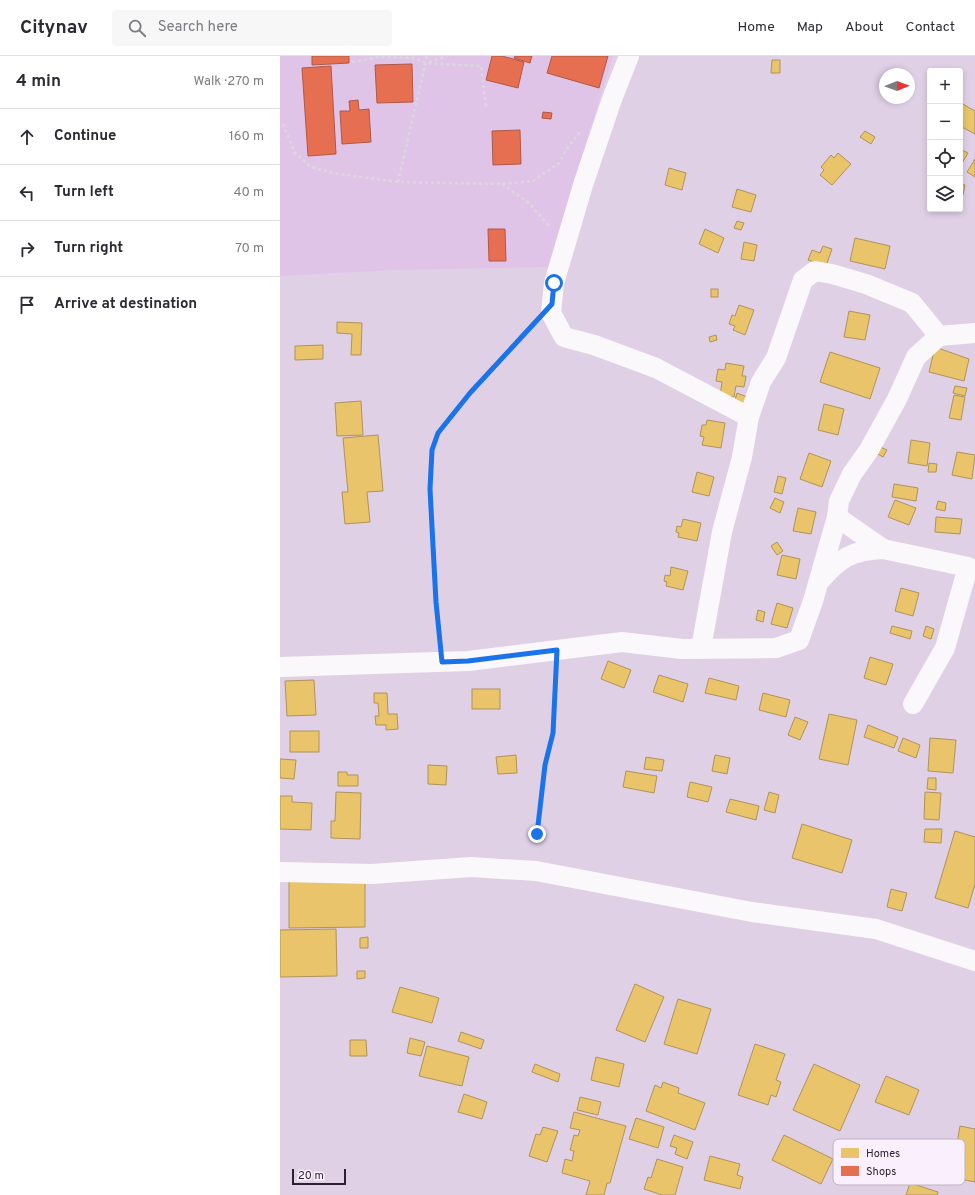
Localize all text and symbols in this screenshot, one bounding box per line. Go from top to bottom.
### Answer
search box [112,10,392,46]
text: Citynav [20,16,88,40]
icon: search [126,17,148,39]
text: Search here [158,18,238,37]
text: Home [738,19,775,36]
text: Map [797,19,823,36]
text: About [845,19,884,36]
text: Contact [906,19,955,36]
north arrow [879,68,915,104]
map controls [927,68,963,212]
button: + [927,68,963,104]
text: 4 min [16,71,61,93]
text: Walk · 270 m [194,74,264,90]
button: − [927,104,963,140]
icon: ahead [16,126,38,148]
text: Continue [54,127,116,146]
text: 160 m [229,129,264,145]
button: locate [927,140,963,176]
button: layers [927,176,963,212]
icon: left [16,182,38,204]
text: Turn left [54,183,114,202]
text: 40 m [234,185,264,201]
icon: right [16,238,38,260]
text: Turn right [54,239,123,258]
text: 70 m [235,241,264,257]
route start [545,274,563,292]
icon: arrive [16,294,38,316]
text: Arrive at destination [54,295,197,314]
route end [528,825,546,843]
legend [833,1139,965,1185]
text: Homes [866,1147,900,1161]
text: Shops [866,1165,896,1179]
scale bar [292,1167,346,1186]
text: 20 m [298,1169,324,1183]

